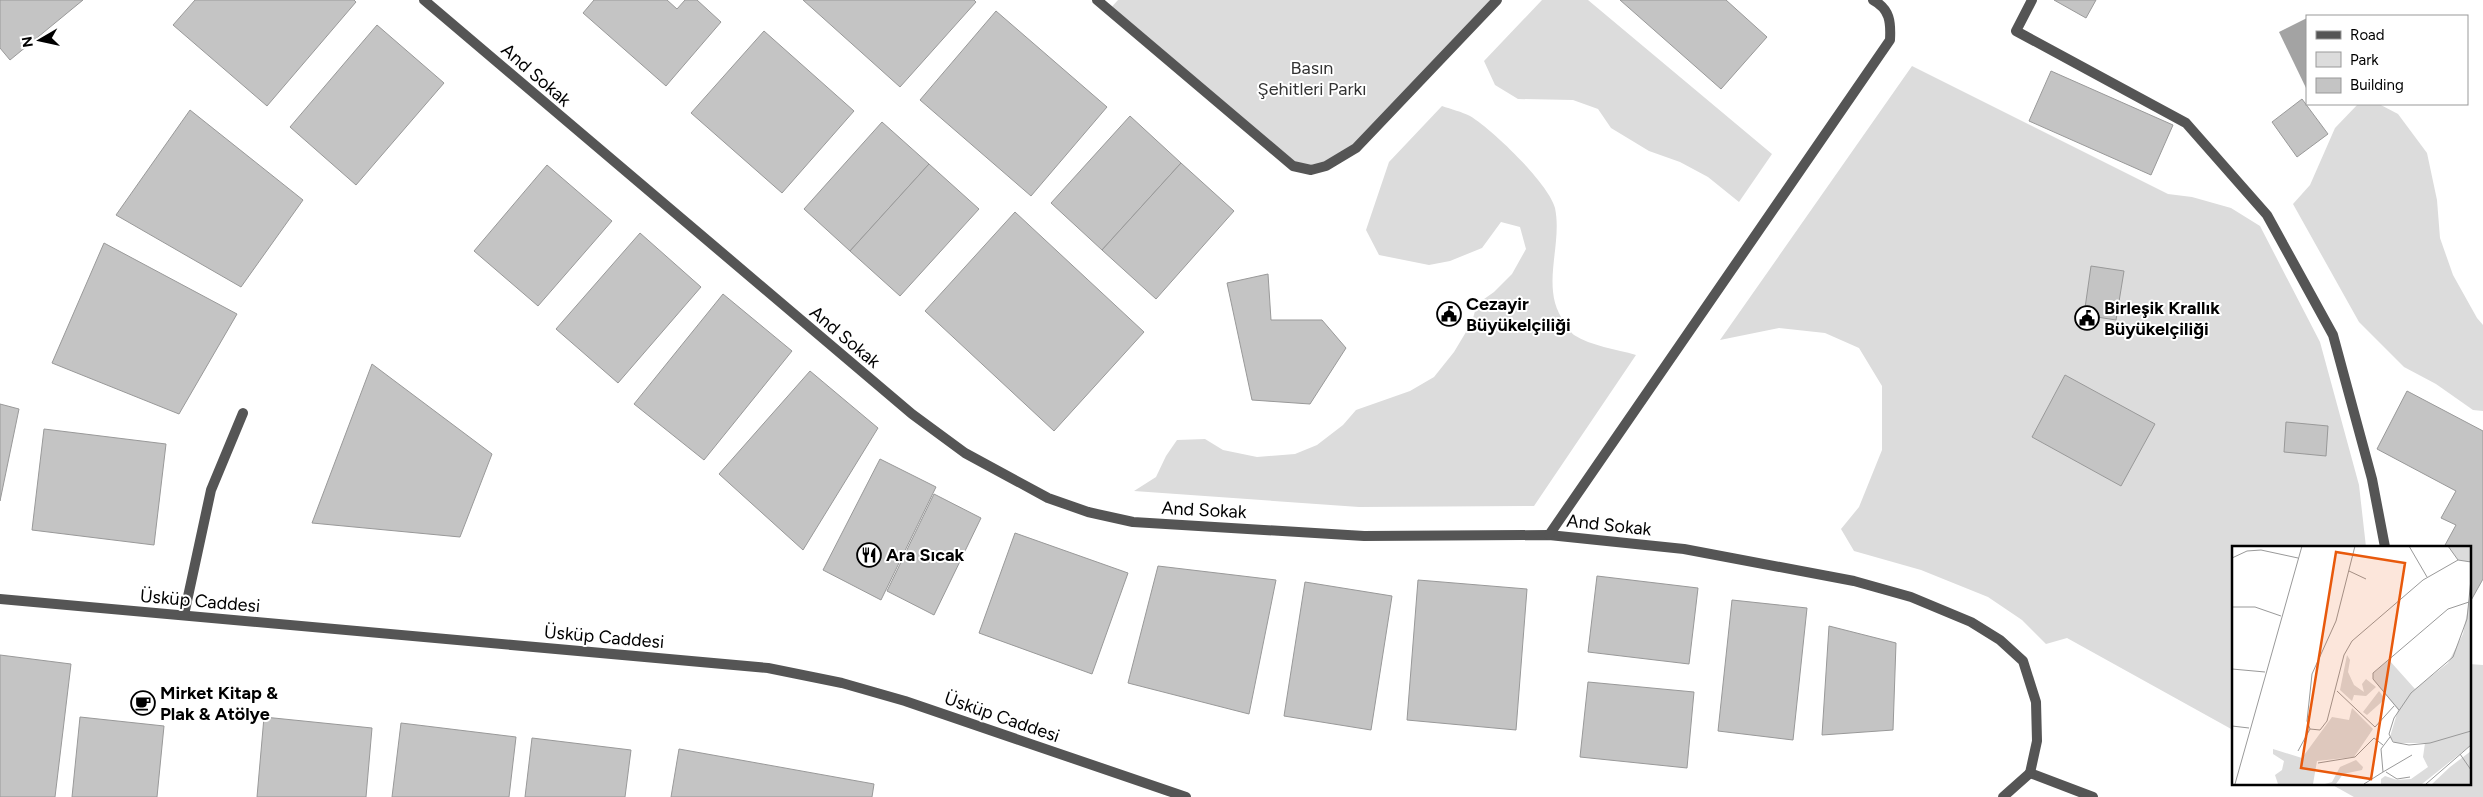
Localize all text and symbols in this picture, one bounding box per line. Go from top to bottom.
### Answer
north arrow [15,15,65,65]
legend [2306,15,2468,105]
text: Road [2350,26,2385,44]
text: N [18,35,37,49]
street label: And Sokak [497,39,576,111]
text: Park [2350,51,2379,69]
park label: Basın Şehitleri Parkı [1258,57,1366,100]
text: Building [2350,76,2404,94]
place label: Cezayir Büyükelçiliği [1466,293,1571,336]
place label: Birleşik Krallık Büyükelçiliği [2104,297,2220,340]
street label: And Sokak [805,301,885,373]
public building icon: Cezayir Büyükelçiliği [1436,301,1462,327]
public building icon: Birleşik Krallık Büyükelçiliği [2074,305,2100,331]
street label: And Sokak [1161,497,1247,523]
street label: And Sokak [1565,510,1653,540]
restaurant icon: Ara Sıcak [856,542,882,568]
place label: Ara Sıcak [886,544,965,566]
inset map [2232,546,2470,784]
street label: Üsküp Caddesi [139,585,261,617]
street label: Üsküp Caddesi [543,621,665,653]
place label: Mirket Kitap & Plak & Atölye [160,682,278,725]
street label: Üsküp Caddesi [941,687,1063,747]
cafe icon: Mirket Kitap & Plak & Atölye [130,690,156,716]

